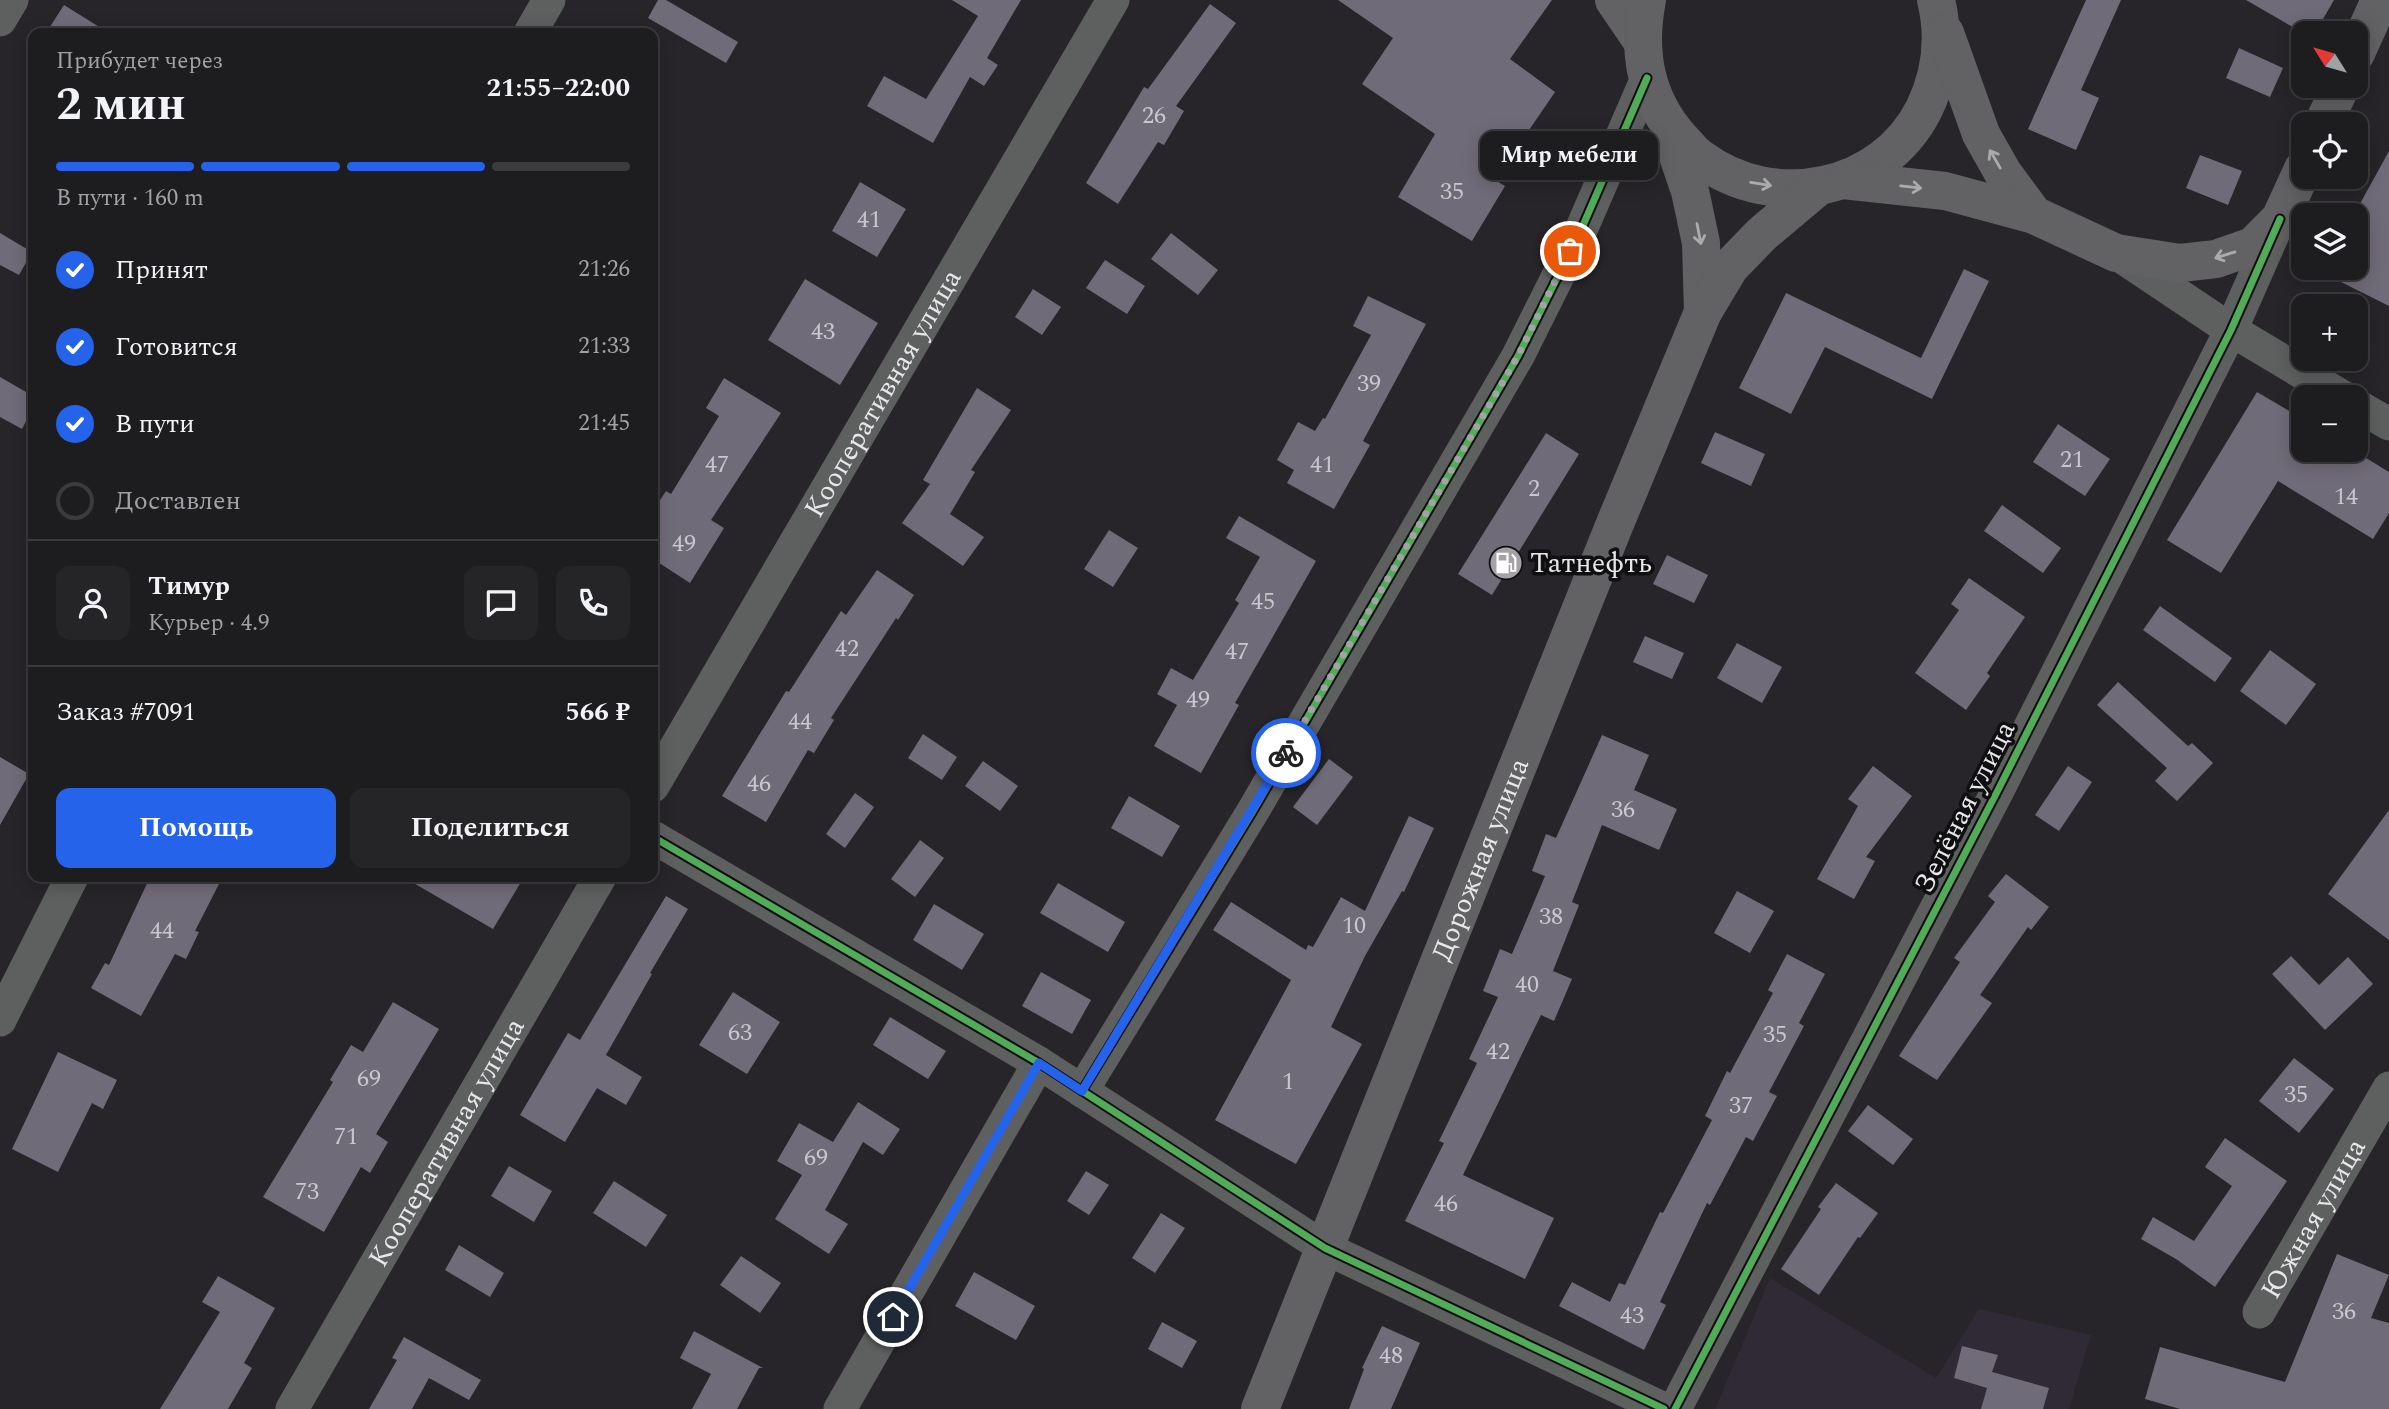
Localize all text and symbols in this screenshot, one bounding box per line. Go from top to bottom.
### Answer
north arrow [2291,21,2368,98]
map controls [2291,21,2368,462]
text: Прибудет через [56,44,223,79]
text: 21:55–22:00 [486,68,630,108]
text: 2 мин [56,70,186,140]
house number: 26 [1142,98,1166,134]
button: locate [2291,112,2368,189]
callout: Мир мебели [1481,132,1659,181]
text: Мир мебели [1500,138,1638,173]
one-way arrow [1988,149,2001,170]
house number: 35 [1440,174,1464,210]
one-way arrow [1749,178,1772,191]
text: В пути · 160 m [56,181,204,216]
one-way arrow [1899,181,1922,194]
house number: 41 [857,202,881,238]
button: layers [2291,203,2368,280]
pin [1540,221,1600,281]
one-way arrow [1692,222,1706,245]
icon: bag [1551,232,1589,270]
text: Принят [115,250,208,290]
one-way arrow [2214,250,2236,263]
icon: check [56,251,94,289]
text: 21:26 [578,252,630,287]
street label: Кооперативная улица [793,260,973,526]
button: + [2291,294,2368,371]
house number: 43 [811,314,835,350]
text: Готовится [115,327,238,367]
icon: check [56,328,94,366]
text: 21:33 [578,329,630,364]
house number: 39 [1357,366,1381,402]
button: − [2291,385,2368,462]
text: В пути [115,404,195,444]
icon: check [56,405,94,443]
text: 21:45 [578,406,630,441]
house number: 21 [2060,442,2084,478]
house number: 47 [705,447,729,483]
house number: 41 [1310,447,1334,483]
house number: 2 [1528,471,1540,507]
house number: 14 [2334,479,2358,515]
text: Доставлен [115,481,241,521]
house number: 49 [672,526,696,562]
place label: Татнефть [1530,542,1652,585]
fuel station icon: Татнефть [1487,544,1525,582]
button: person [56,566,130,640]
text: Тимур [148,566,230,606]
button: chat [464,566,538,640]
button: phone [556,566,630,640]
house number: 45 [1251,584,1275,620]
text: Курьер · 4.9 [148,606,270,641]
house number: 42 [835,631,859,667]
house number: 47 [1225,634,1249,670]
house number: 49 [1186,682,1210,718]
text: Заказ #7091 [56,692,195,732]
text: 566 ₽ [565,692,630,732]
house number: 44 [788,704,812,740]
street label: Зелёная улица [1903,713,2027,901]
courier [1251,718,1321,788]
icon: bike [1267,734,1305,772]
street label: Дорожная улица [1420,751,1541,968]
house number: 46 [747,766,771,802]
button: Помощь [56,788,336,868]
button: Поделиться [350,788,630,868]
house number: 36 [1611,792,1635,828]
house number: 38 [1539,899,1563,935]
house number: 10 [1342,908,1366,944]
house number: 44 [150,913,174,949]
house number: 40 [1515,967,1539,1003]
street label: Кооперативная улица [357,1009,536,1275]
house number: 63 [728,1015,752,1051]
house number: 35 [1763,1017,1787,1053]
house number: 42 [1486,1034,1510,1070]
house number: 69 [357,1061,381,1097]
house number: 1 [1282,1064,1294,1100]
house number: 35 [2284,1077,2308,1113]
house number: 37 [1729,1088,1753,1124]
house number: 71 [334,1119,358,1155]
street label: Южная улица [2250,1130,2377,1307]
house number: 69 [804,1140,828,1176]
house number: 73 [295,1174,319,1210]
house number: 46 [1434,1186,1458,1222]
pin [863,1287,923,1347]
house number: 36 [2332,1294,2356,1330]
icon: home [874,1298,912,1336]
house number: 43 [1620,1298,1644,1334]
house number: 48 [1379,1338,1403,1374]

